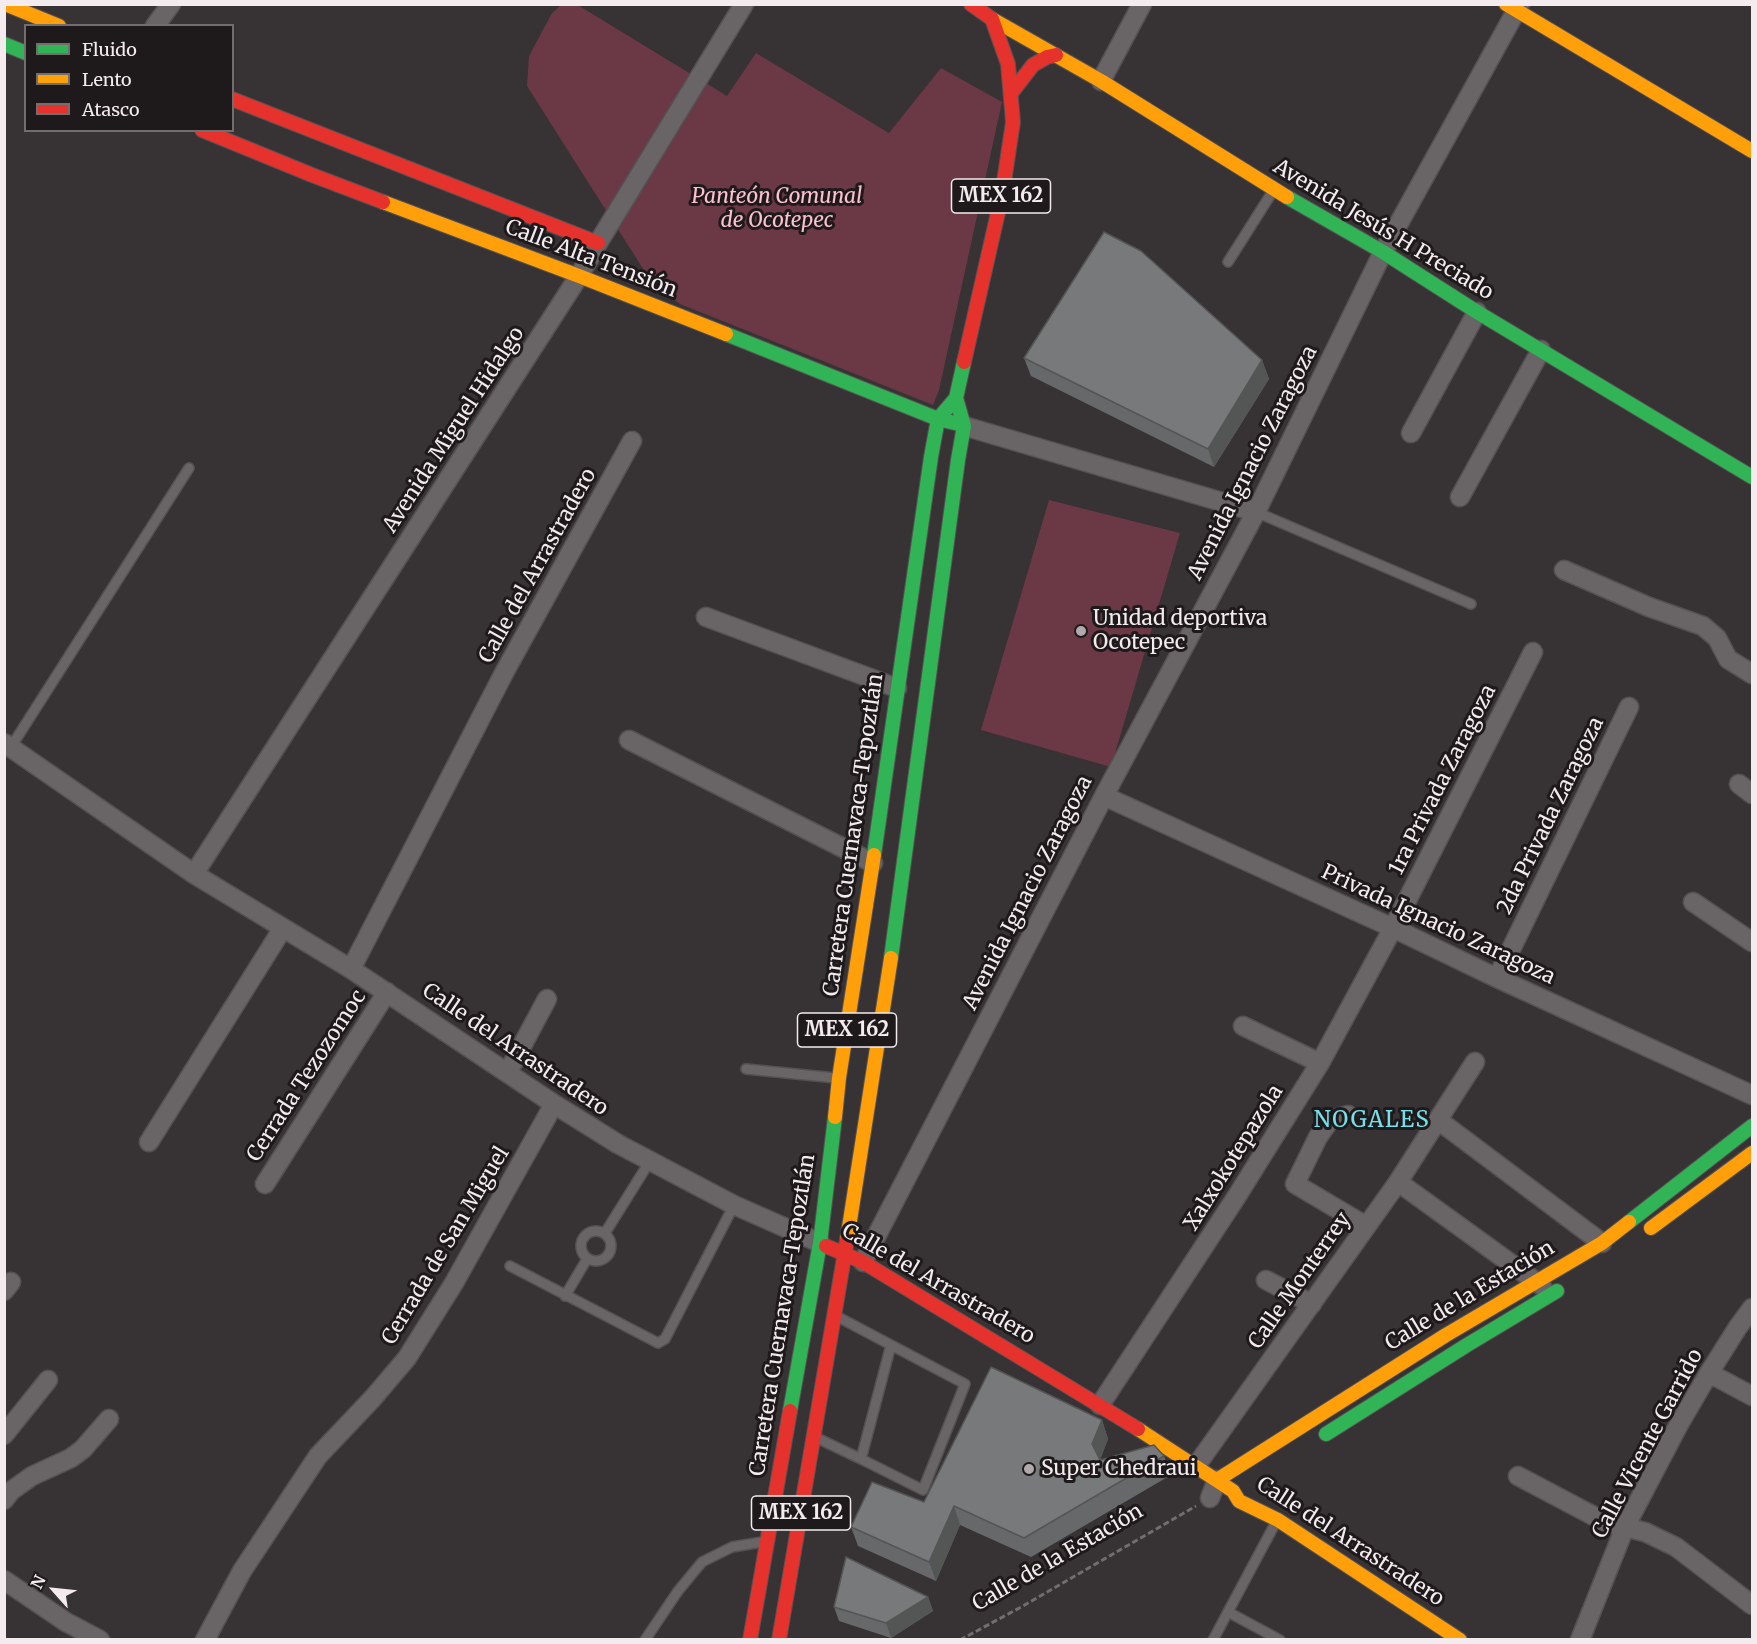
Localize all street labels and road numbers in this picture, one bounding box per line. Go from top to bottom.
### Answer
street label: Avenida Jesús H Preciado [1268,154,1498,306]
road number: MEX 162 [952,179,1050,213]
street label: Calle Alta Tensión [502,215,680,303]
street label: Avenida Miguel Hidalgo [378,322,530,538]
street label: Avenida Ignacio Zaragoza [1183,342,1323,584]
street label: Calle del Arrastradero [474,464,602,668]
street label: Carretera Cuernavaca-Tepoztlán [819,672,889,998]
street label: 1ra Privada Zaragoza [1384,681,1502,879]
street label: 2da Privada Zaragoza [1492,713,1610,919]
street label: Avenida Ignacio Zaragoza [958,772,1098,1014]
street label: Privada Ignacio Zaragoza [1317,860,1559,990]
street label: Calle del Arrastradero [417,978,613,1122]
street label: Cerrada Tezozomoc [242,985,372,1167]
road number: MEX 162 [798,1013,896,1047]
street label: Xalxokotepazola [1179,1081,1289,1235]
street label: Cerrada de San Miguel [377,1143,515,1349]
street label: Carretera Cuernavaca-Tepoztlán [745,1152,821,1478]
street label: Calle Monterrey [1243,1208,1357,1354]
street label: Calle del Arrastradero [837,1218,1039,1350]
street label: Calle de la Estación [1381,1236,1559,1356]
street label: Calle Vicente Garrido [1587,1345,1709,1543]
street label: Calle del Arrastradero [1252,1472,1448,1612]
road number: MEX 162 [752,1496,850,1530]
street label: Calle de la Estación [968,1499,1148,1617]

